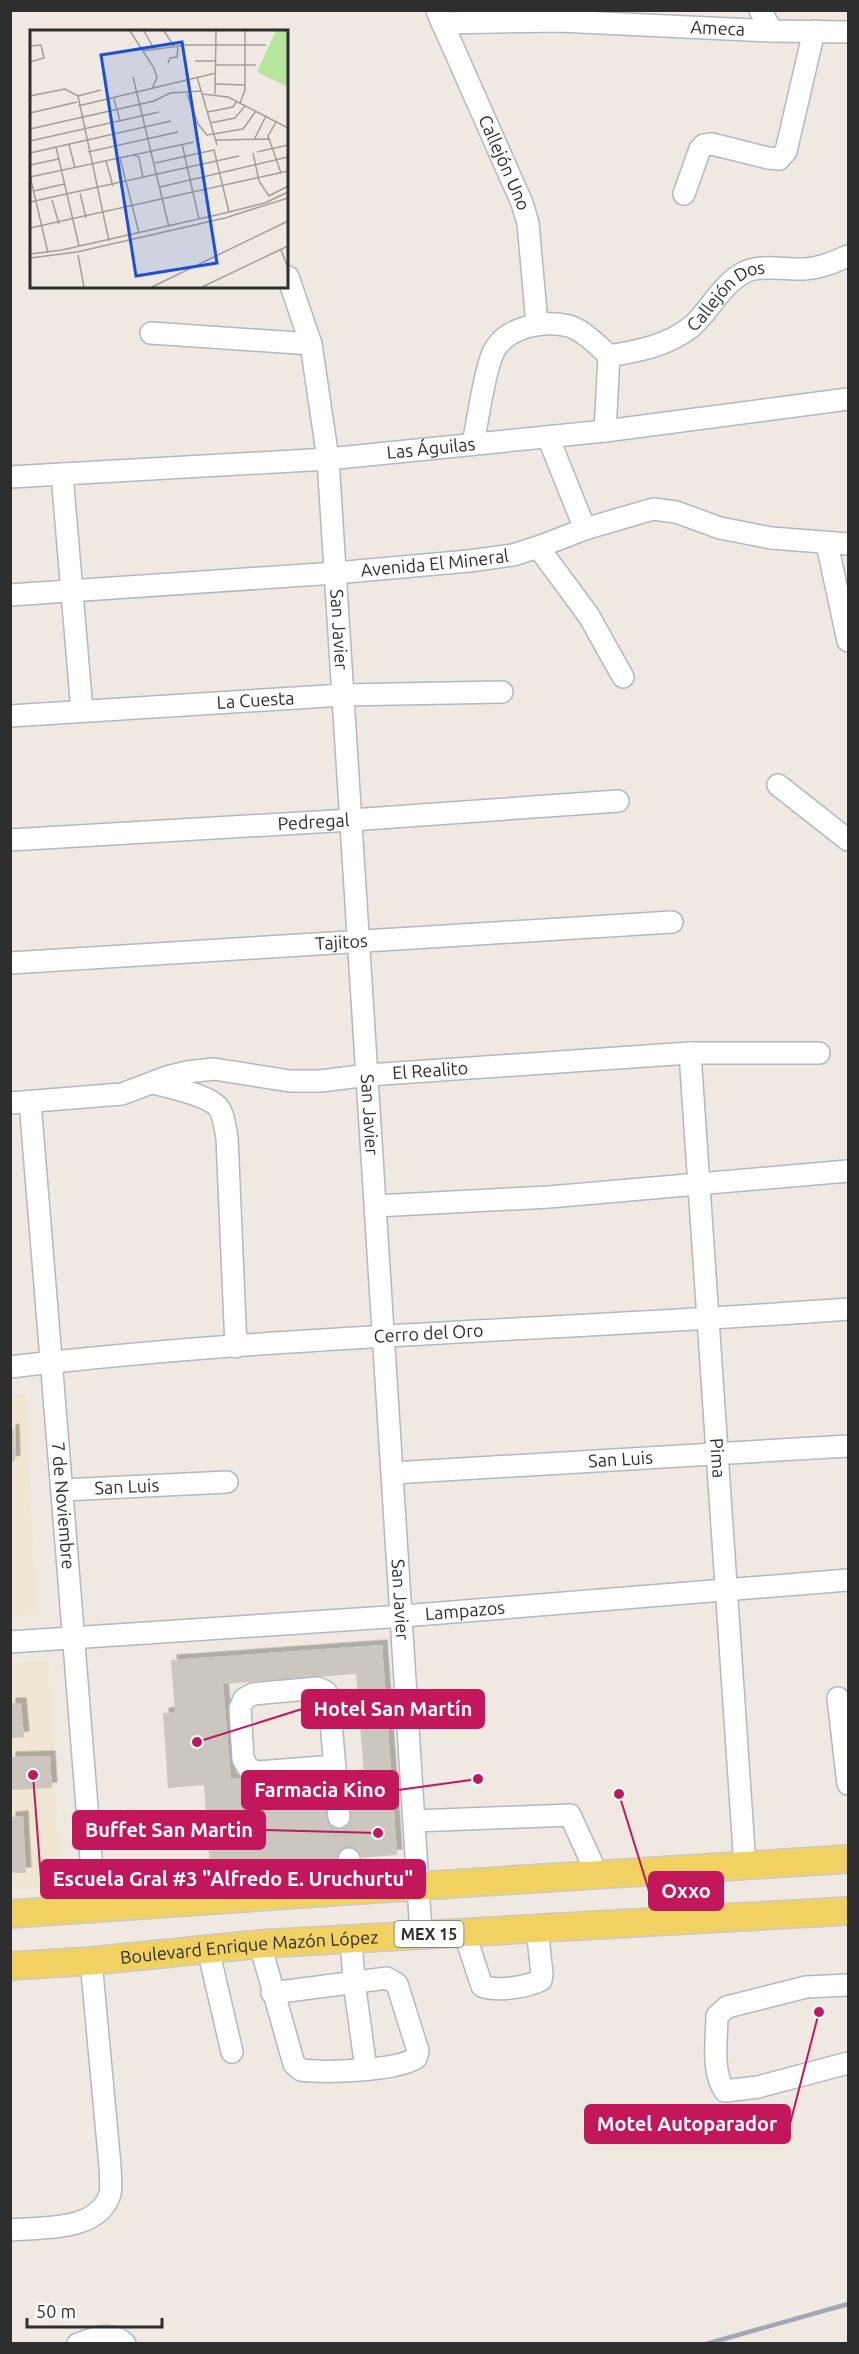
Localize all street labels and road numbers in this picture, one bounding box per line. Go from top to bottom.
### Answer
street label: Ameca [690,16,746,39]
street label: Callejón Uno [475,112,535,212]
street label: Callejón Dos [682,257,766,335]
street label: Las Águilas [386,433,476,462]
street label: Avenida El Mineral [360,545,510,580]
street label: San Javier [327,588,352,671]
street label: La Cuesta [216,687,295,712]
street label: Pedregal [277,809,350,833]
street label: Tajitos [314,930,368,953]
street label: El Realito [392,1057,469,1082]
street label: San Javier [358,1073,383,1156]
street label: Cerro del Oro [373,1320,484,1346]
street label: Pima [707,1437,730,1479]
street label: 7 de Noviembre [49,1441,79,1570]
street label: San Luis [588,1447,654,1470]
street label: San Luis [94,1474,160,1497]
street label: San Javier [388,1558,413,1641]
street label: Lampazos [424,1597,506,1623]
road number: MEX 15 [394,1921,464,1947]
street label: Boulevard Enrique Mazón López [119,1926,379,1967]

